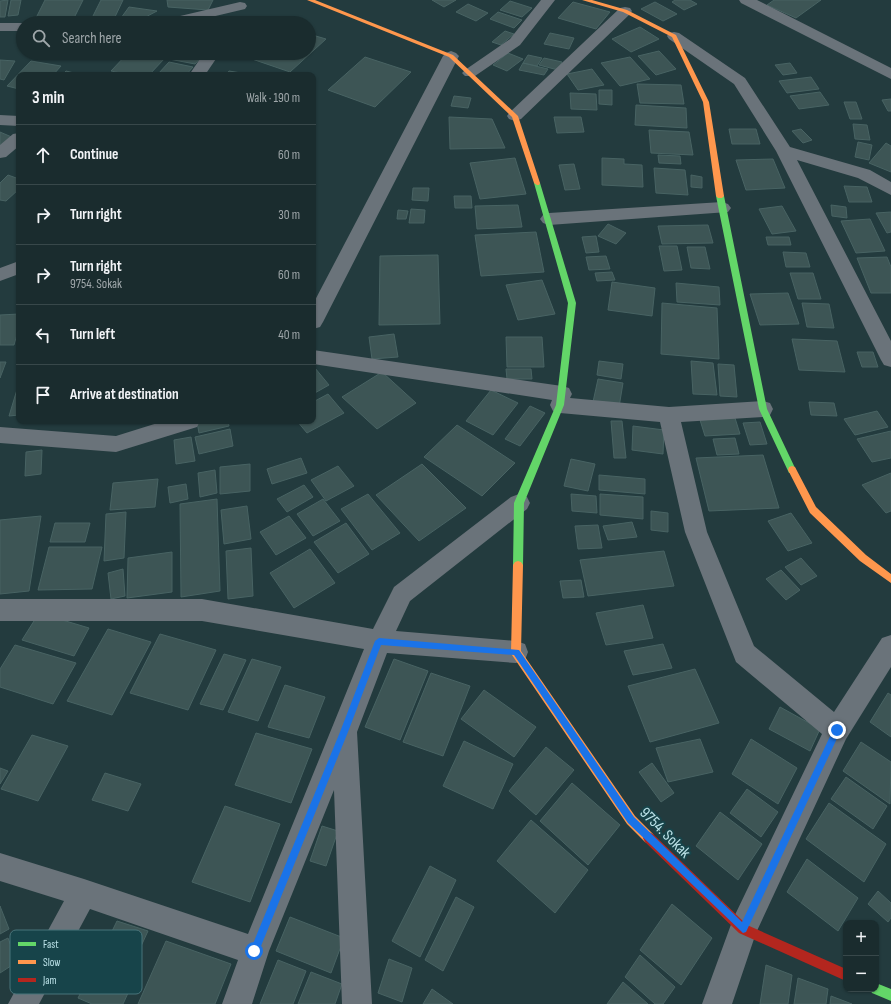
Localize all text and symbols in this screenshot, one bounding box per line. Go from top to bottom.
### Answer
search box [16,16,316,60]
icon: search [30,27,52,49]
text: Search here [62,29,122,48]
text: 3 min [32,88,65,108]
text: Walk · 190 m [246,90,300,106]
icon: ahead [32,144,54,166]
text: Continue [70,145,119,164]
text: 60 m [278,147,300,163]
icon: right [32,204,54,226]
text: Turn right [70,205,122,224]
text: 30 m [278,207,300,223]
text: Turn right [70,257,122,276]
icon: right [32,264,54,286]
text: 60 m [278,267,300,283]
text: 9754. Sokak [70,276,122,292]
icon: left [32,324,54,346]
text: Turn left [70,325,115,344]
text: 40 m [278,327,300,343]
icon: arrive [32,384,54,406]
text: Arrive at destination [70,385,179,404]
route end [828,721,846,739]
street label: 9754. Sokak [636,804,694,862]
map controls [843,920,879,992]
button: + [843,920,879,956]
legend [10,930,142,994]
text: Fast [43,938,59,951]
route start [245,942,263,960]
text: Slow [43,956,60,969]
button: − [843,956,879,992]
text: Jam [42,974,57,987]

